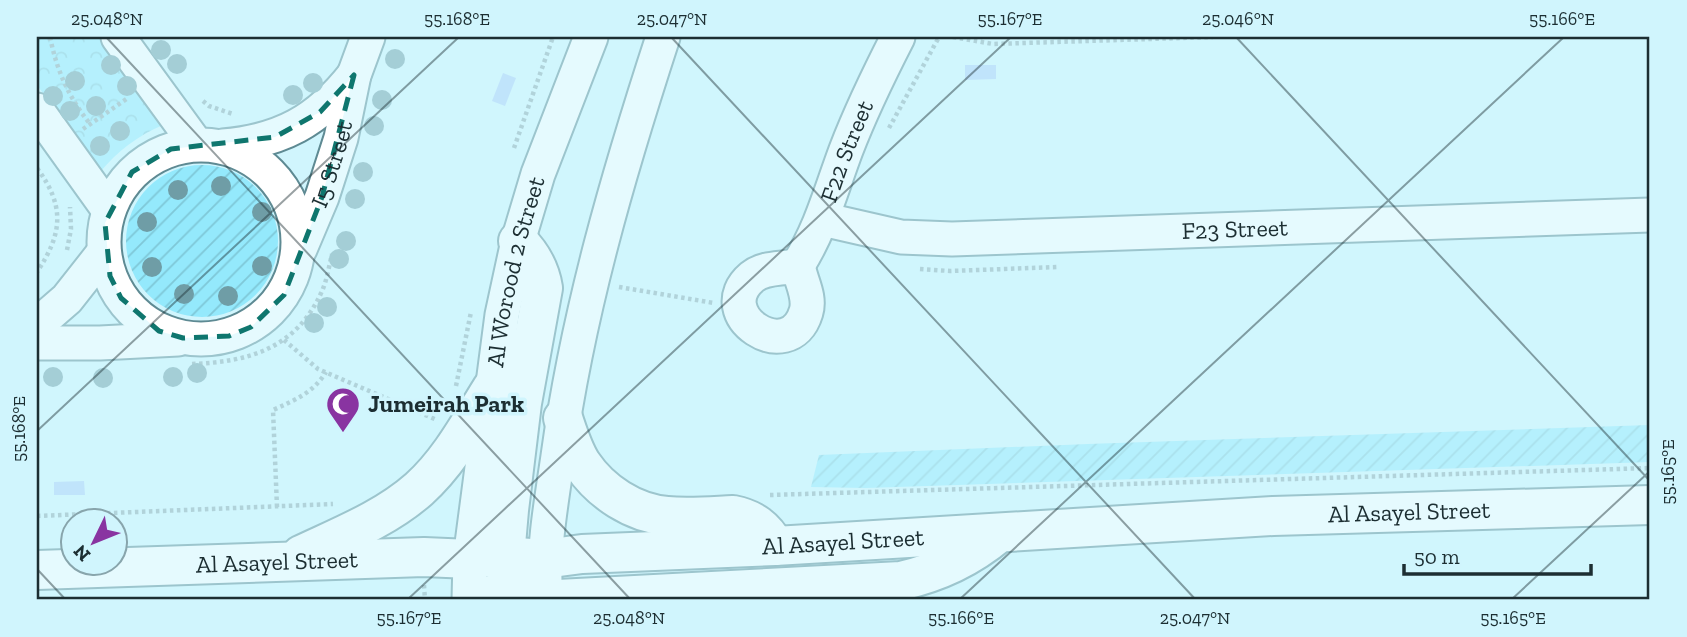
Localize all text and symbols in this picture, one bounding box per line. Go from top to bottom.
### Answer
text: 25.048°N [71,8,143,30]
text: 55.168°E [424,8,490,30]
text: 25.047°N [637,8,707,30]
text: 55.167°E [978,8,1042,30]
text: 25.046°N [1202,8,1274,30]
text: 55.166°E [1529,8,1595,30]
street label: F22 Street [814,95,879,206]
street label: I5 Street [304,118,358,212]
street label: Al Worood 2 Street [480,173,550,369]
street label: F23 Street [1181,212,1288,245]
mosque icon: Jumeirah Park [324,385,362,434]
place label: Jumeirah Park [368,389,524,418]
text: 55.168°E [8,396,30,462]
text: 55.165°E [1657,439,1679,505]
street label: Al Asayel Street [1328,495,1491,528]
north arrow [60,508,130,578]
street label: Al Asayel Street [761,522,925,561]
scale bar [1404,532,1591,576]
text: N [69,540,95,566]
street label: Al Asayel Street [195,544,358,579]
text: 50 m [1414,544,1460,569]
text: 55.167°E [377,607,441,629]
text: 25.048°N [593,607,665,629]
text: 55.166°E [928,607,994,629]
text: 25.047°N [1160,607,1230,629]
text: 55.165°E [1480,607,1546,629]

